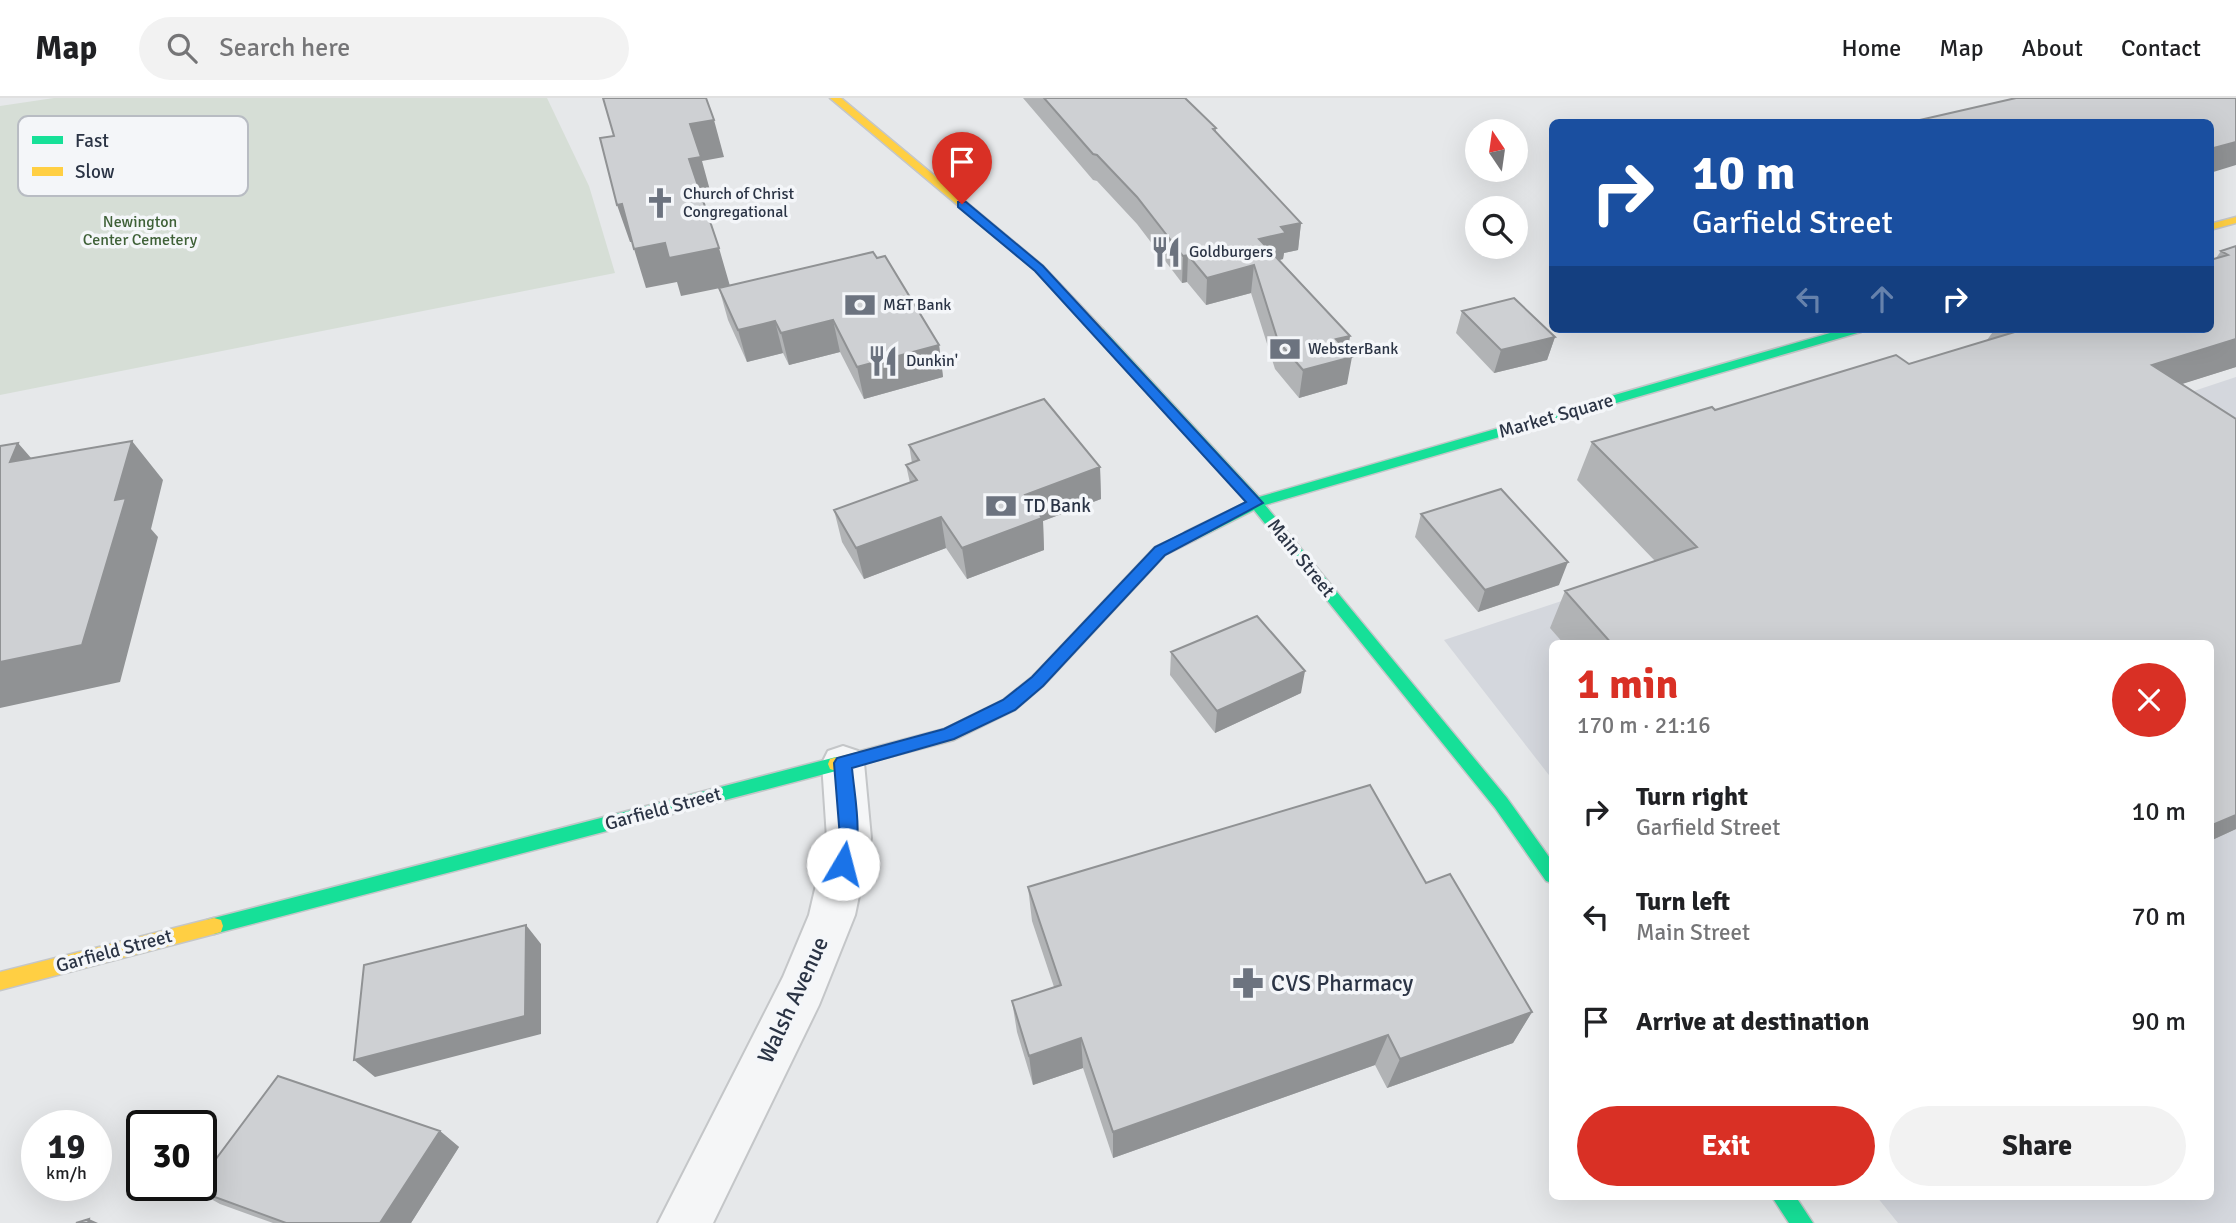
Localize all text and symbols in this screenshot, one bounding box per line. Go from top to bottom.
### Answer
search box [139,17,629,80]
text: Map [35,28,97,69]
icon: search [163,29,201,67]
text: Search here [219,32,350,64]
text: Home [1841,33,1901,63]
text: Map [1939,33,1984,63]
text: About [2022,33,2083,63]
text: Contact [2121,33,2201,63]
legend [18,116,248,196]
north arrow [1465,119,1528,182]
map controls [1465,119,1528,259]
text: Fast [75,129,109,153]
pin [932,132,992,204]
icon: arrive [943,143,981,181]
text: 10 m [1692,143,1795,203]
icon: right [1577,147,1668,238]
text: Slow [75,160,115,184]
place label: Church of Christ Congregational [683,184,794,222]
church icon: Church of Christ Congregational [643,186,677,220]
button: search [1465,196,1528,259]
text: Garfield Street [1692,203,1893,242]
park label: Newington Center Cemetery [83,212,198,250]
restaurant icon: Goldburgers [1149,235,1183,269]
place label: Goldburgers [1189,242,1273,262]
icon: left [1790,280,1828,318]
icon: ahead [1863,280,1901,318]
icon: right [1936,280,1974,318]
bank icon: M&T Bank [843,288,877,322]
place label: M&T Bank [883,295,951,315]
bank icon: WebsterBank [1268,332,1302,366]
place label: WebsterBank [1308,339,1398,359]
restaurant icon: Dunkin' [866,344,900,378]
place label: Dunkin' [906,351,958,371]
street label: Market Square [1496,388,1616,444]
bank icon: TD Bank [984,489,1018,523]
place label: TD Bank [1024,494,1091,518]
street label: Main Street [1262,514,1340,602]
text: 1 min [1577,659,1678,710]
button: close [2112,663,2186,737]
text: 170 m · 21:16 [1577,711,1711,740]
text: Turn right [1636,781,1748,813]
street label: Garfield Street [602,782,724,836]
icon: right [1577,793,1615,831]
text: 10 m [2131,796,2186,828]
text: Garfield Street [1636,813,1780,842]
position arrow [806,827,880,901]
text: Turn left [1636,886,1730,918]
icon: left [1577,898,1615,936]
text: 70 m [2131,901,2186,933]
text: Main Street [1636,918,1750,947]
street label: Garfield Street [53,924,175,978]
street label: Walsh Avenue [751,932,835,1068]
pharmacy icon: CVS Pharmacy [1231,966,1265,1000]
place label: CVS Pharmacy [1271,969,1414,998]
icon: arrive [1577,1003,1615,1041]
text: Arrive at destination [1636,1006,1869,1038]
text: 90 m [2131,1006,2186,1038]
button: Exit [1577,1106,1875,1186]
button: Share [1889,1106,2186,1186]
speed limit sign: 30 [126,1110,217,1201]
text: 19 [48,1125,85,1168]
text: km/h [46,1162,87,1184]

